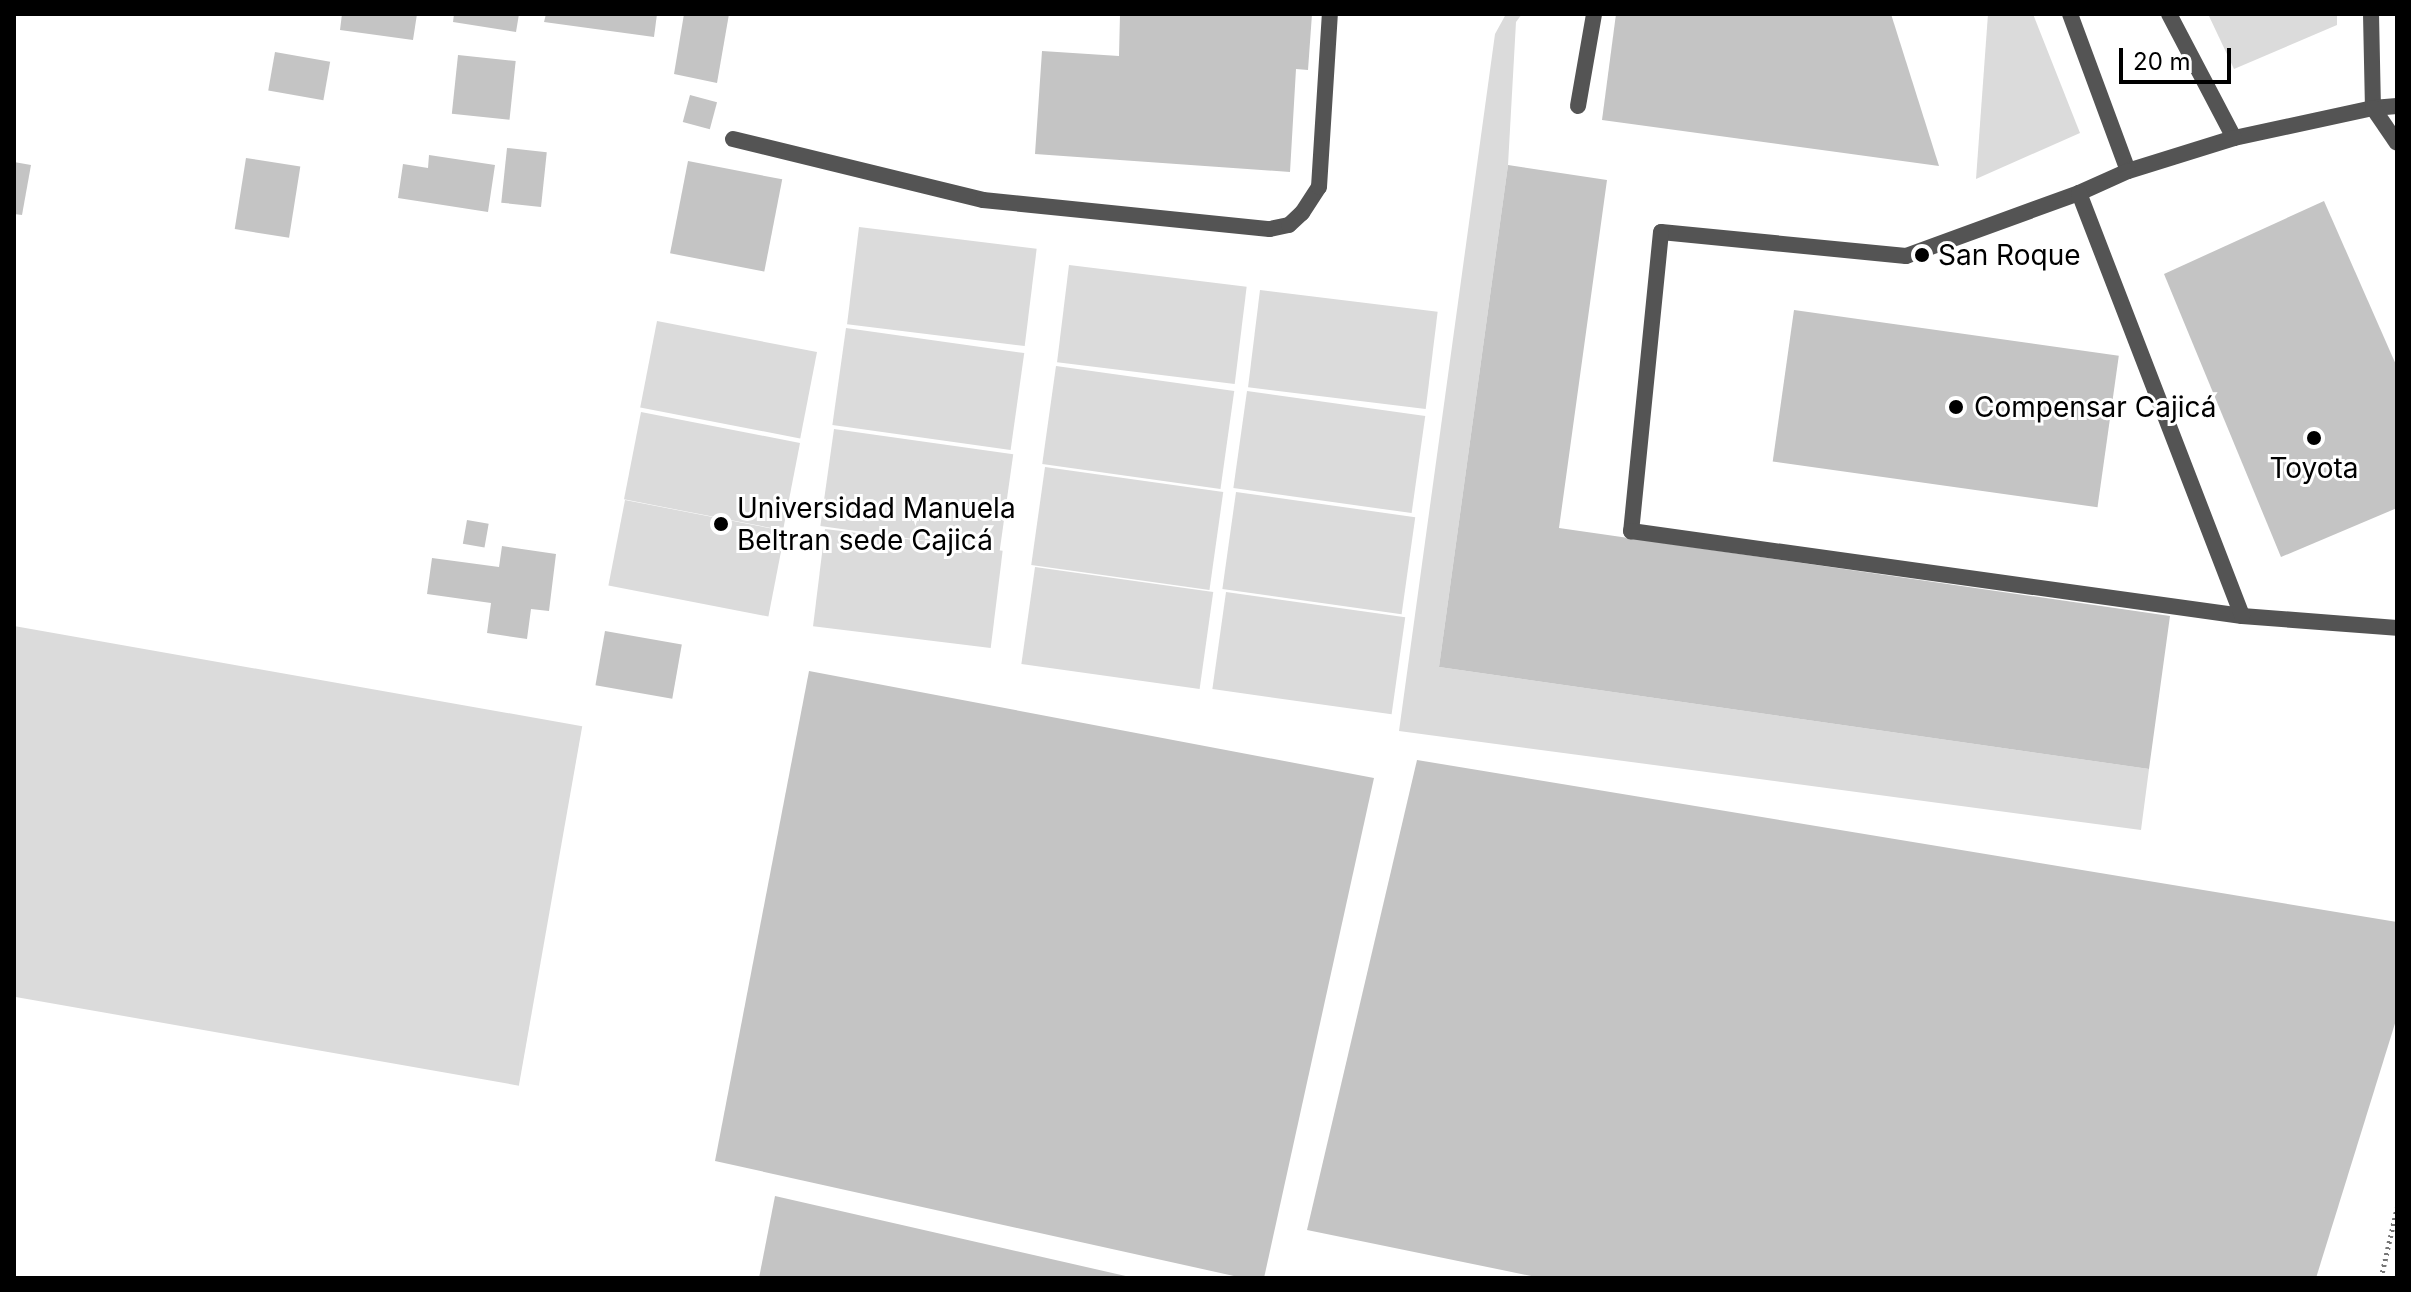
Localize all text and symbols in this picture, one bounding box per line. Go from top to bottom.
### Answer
scale bar [2123,32,2235,82]
text: 20 m [2133,47,2191,76]
place label: San Roque [1938,238,2081,272]
marker: San Roque [1913,246,1931,264]
place label: Compensar Cajicá [1974,390,2216,424]
marker: Compensar Cajicá [1945,396,1967,418]
marker: Toyota [2305,429,2323,447]
place label: Toyota [2269,451,2359,485]
place label: Universidad Manuela Beltran sede Cajicá [737,491,1016,557]
marker: Universidad Manuela Beltran sede Cajicá [712,515,730,533]

